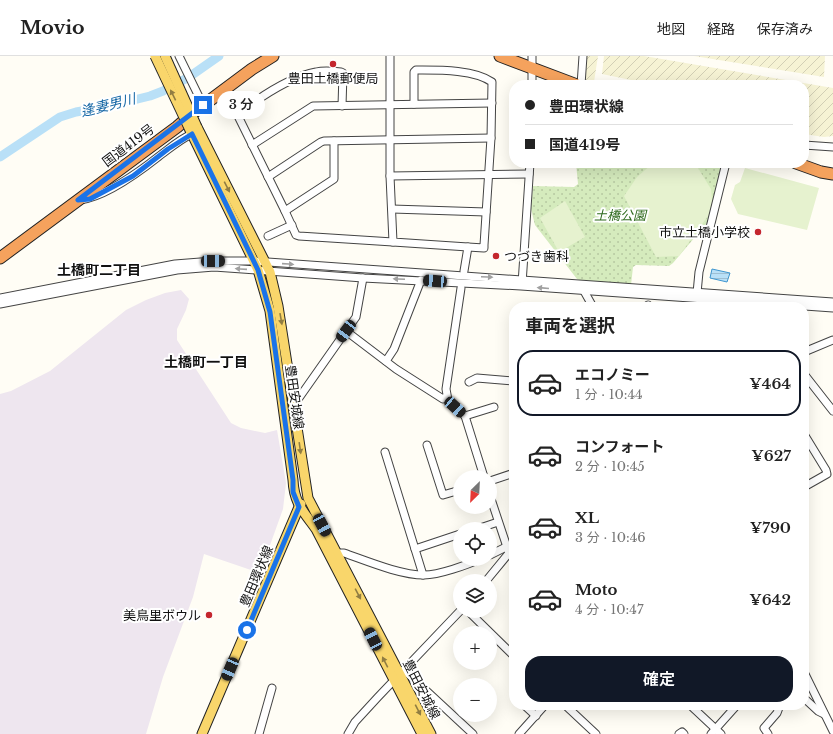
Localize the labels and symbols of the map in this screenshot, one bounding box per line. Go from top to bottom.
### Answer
marker: 豊田土橋郵便局 [328,59,338,69]
place label: 豊田土橋郵便局 [287,70,379,87]
water label: 逢妻男川 [79,89,139,121]
one-way arrow [170,90,176,101]
callout: 3 分 [217,91,265,119]
route end [194,96,212,114]
street label: 国道419号 [99,120,158,170]
one-way arrow [223,181,230,193]
park label: 土橋公園 [594,207,648,224]
place label: 市立土橋小学校 [659,224,750,241]
marker: 市立土橋小学校 [753,227,763,237]
place label: つづき歯科 [504,248,569,265]
marker: つづき歯科 [491,251,501,261]
car [201,255,225,267]
district label: 土橋町二丁目 [57,261,141,279]
one-way arrow [282,261,294,268]
one-way arrow [235,266,247,273]
car [423,274,447,288]
one-way arrow [481,274,493,281]
one-way arrow [392,276,405,282]
one-way arrow [537,284,549,291]
one-way arrow [278,313,284,326]
car [334,318,358,344]
district label: 土橋町一丁目 [164,353,248,371]
street label: 豊田安城線 [282,364,307,430]
car [442,395,468,419]
one-way arrow [297,442,303,454]
north arrow [453,470,497,514]
car [311,512,333,538]
street label: 豊田環状線 [236,543,277,609]
one-way arrow [355,588,361,600]
place label: 美鳥里ボウル [123,607,201,624]
marker: 美鳥里ボウル [204,610,214,620]
route start [238,621,256,639]
car [362,626,384,652]
car [220,656,240,682]
one-way arrow [381,656,388,668]
street label: 豊田安城線 [399,656,444,722]
one-way arrow [415,704,421,715]

